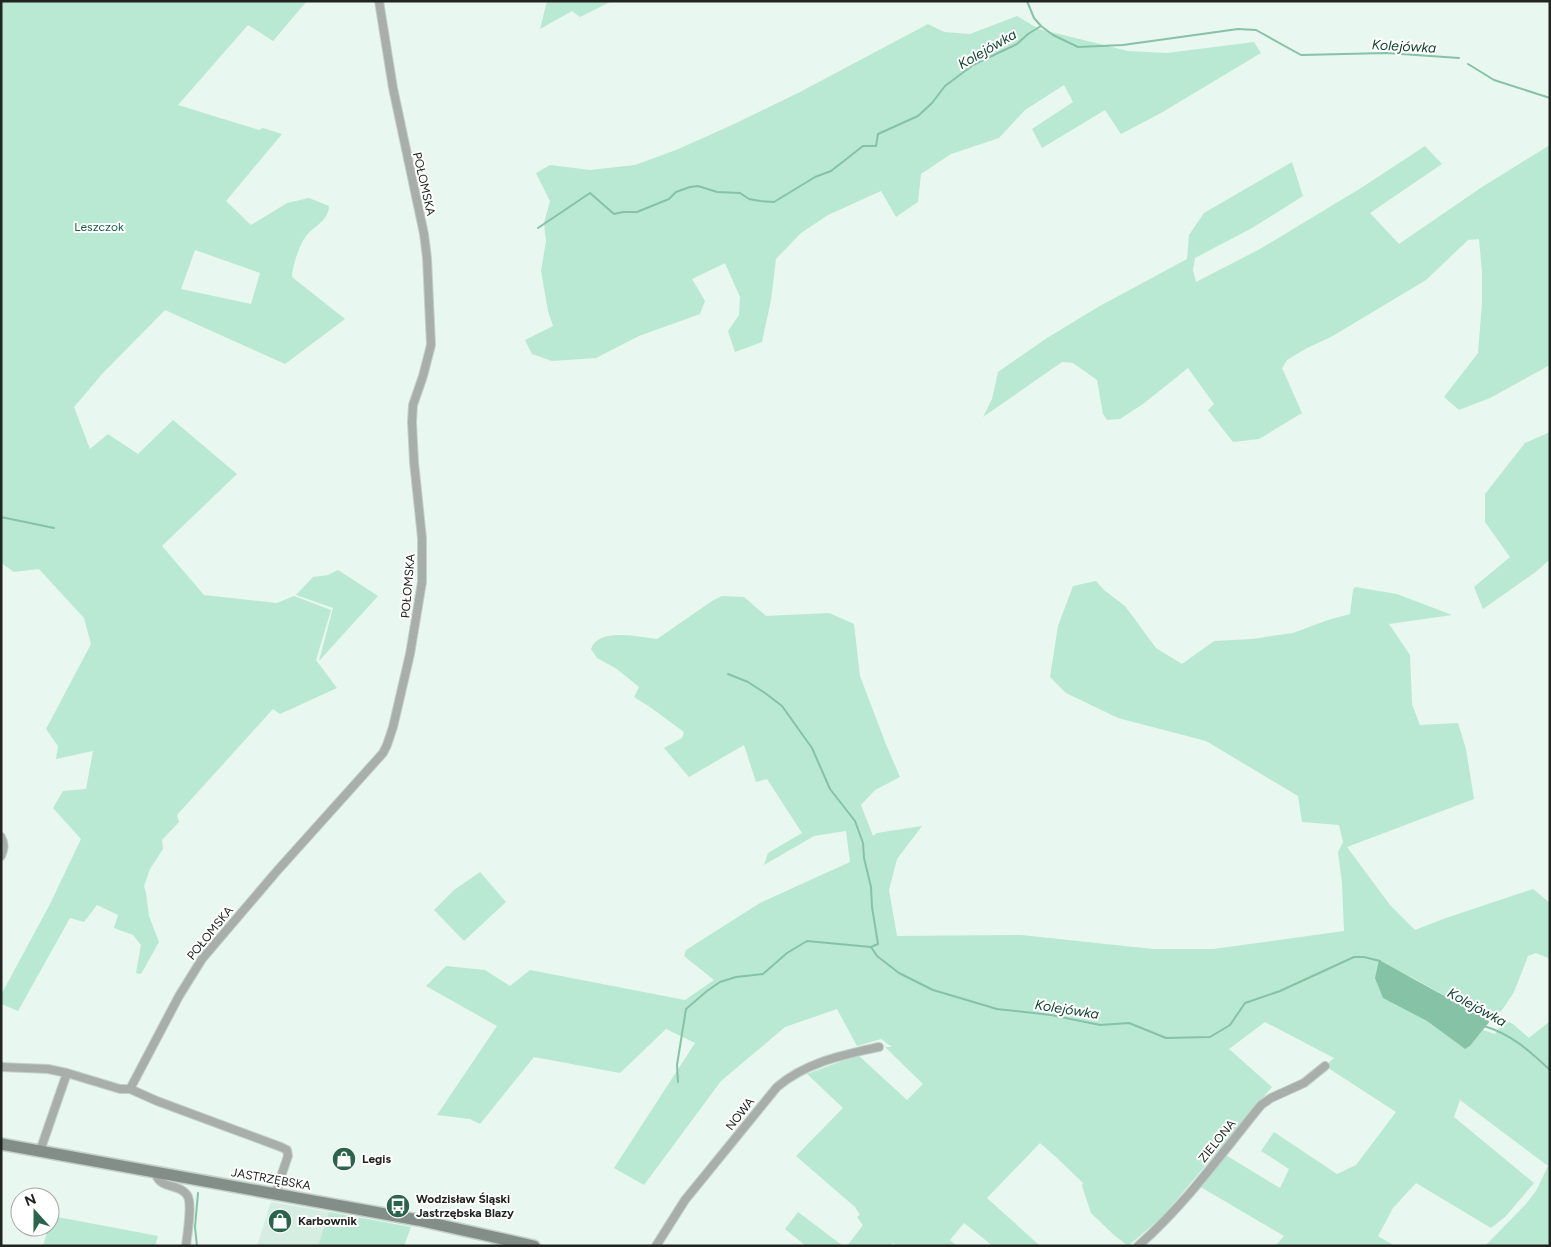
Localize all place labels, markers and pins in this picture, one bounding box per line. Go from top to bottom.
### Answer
shop icon: Legis [331,1146,357,1172]
place label: Legis [362,1152,391,1166]
place label: Wodzisław Śląski Jastrzębska Blazy [416,1192,514,1220]
bus stop icon: Wodzisław Śląski Jastrzębska Blazy [385,1193,411,1219]
shop icon: Karbownik [267,1208,293,1234]
place label: Karbownik [298,1214,357,1228]

